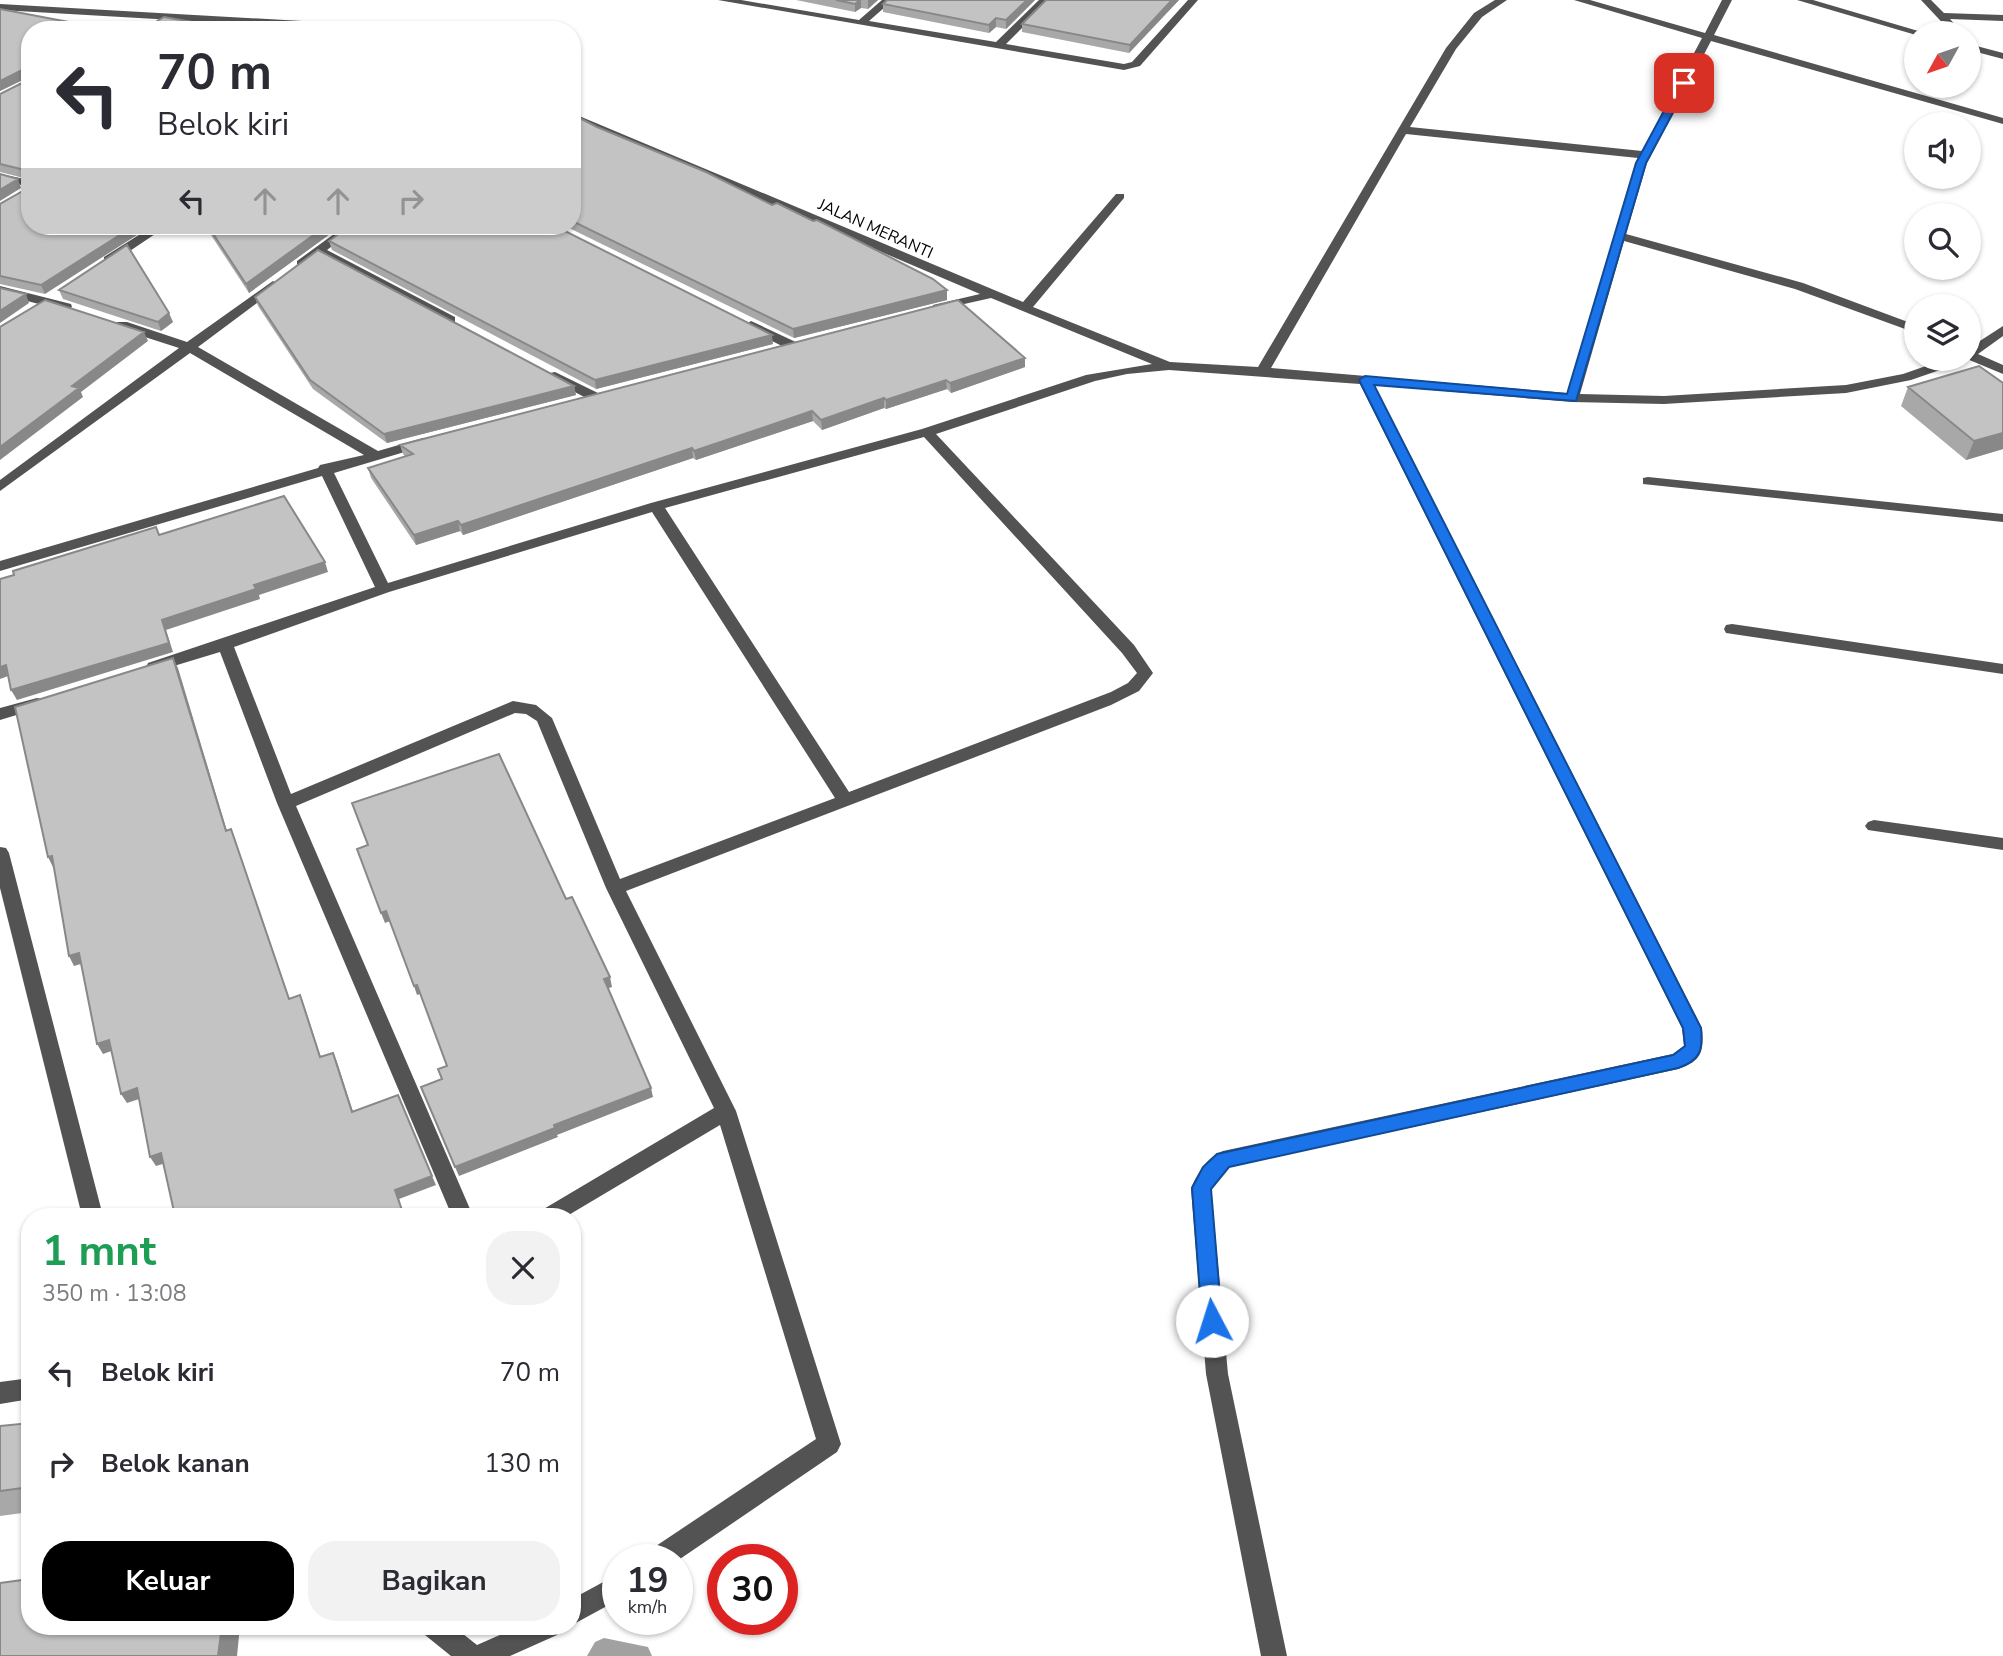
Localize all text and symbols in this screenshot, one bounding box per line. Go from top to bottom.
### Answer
north arrow [1904,21,1981,98]
map controls [1904,21,1981,371]
text: 70 m [157,39,272,106]
icon: left [42,49,133,140]
pin [1654,53,1714,113]
icon: arrive [1665,64,1703,102]
text: Belok kiri [157,103,289,146]
button: sound [1904,112,1981,189]
icon: left [173,182,211,220]
icon: ahead [246,182,284,220]
icon: ahead [319,182,357,220]
icon: right [392,182,430,220]
street label: JALAN MERANTI [814,193,937,264]
button: search [1904,203,1981,280]
button: layers [1904,294,1981,371]
text: 1 mnt [42,1223,156,1280]
button: close [486,1231,560,1305]
text: 350 m · 13:08 [42,1278,187,1309]
position arrow [1175,1284,1249,1358]
icon: left [42,1354,80,1392]
text: Belok kiri [101,1355,214,1390]
text: 70 m [500,1355,560,1390]
icon: right [42,1445,80,1483]
text: Belok kanan [101,1446,250,1481]
text: 130 m [484,1446,560,1481]
button: Keluar [42,1541,294,1621]
button: Bagikan [308,1541,560,1621]
speed limit sign: 30 [707,1544,798,1635]
text: 19 [626,1557,669,1604]
text: km/h [628,1595,667,1619]

